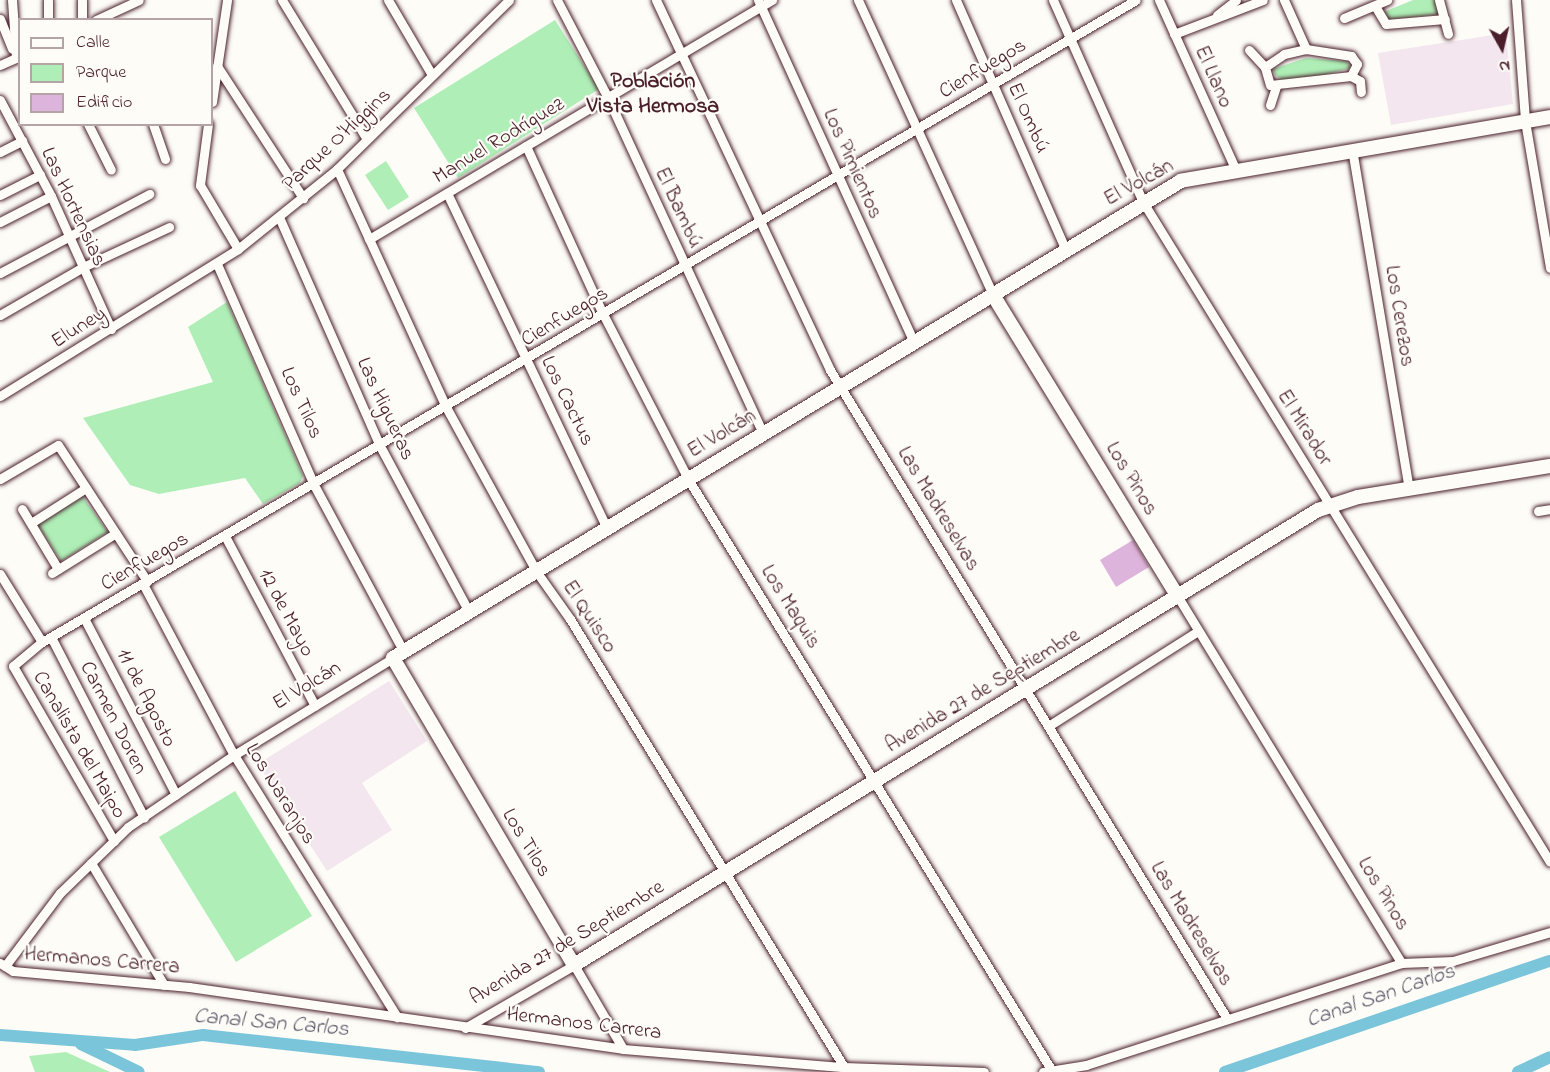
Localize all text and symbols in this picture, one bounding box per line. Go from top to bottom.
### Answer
legend [18,18,213,126]
north arrow [1472,18,1532,78]
text: Calle [76,30,110,56]
street label: Cienfuegos [935,33,1031,105]
street label: El Llano [1188,42,1238,112]
text: N [1497,53,1512,78]
text: Parque [76,60,126,86]
district label: Población Vista Hermosa [587,69,719,120]
street label: El Ombú [1001,79,1055,157]
street label: Parque O'Higgins [277,83,397,197]
text: Edificio [76,90,132,116]
street label: Manuel Rodríguez [429,92,569,190]
street label: Los Pimientos [817,105,887,223]
street label: Las Hortensias [35,144,111,270]
street label: El Volcán [1100,154,1178,212]
street label: El Bambú [648,164,708,252]
street label: Los Cerezos [1379,264,1419,368]
street label: Cienfuegos [517,281,613,353]
street label: Eluney [47,302,111,354]
street label: Los Cactus [535,352,599,450]
street label: Las Higueras [350,354,420,464]
street label: Los Tilos [274,363,328,443]
street label: El Mirador [1271,385,1337,471]
street label: El Volcán [683,404,761,464]
street label: Los Pinos [1099,438,1163,520]
street label: Las Madreselvas [891,442,985,576]
street label: Cienfuegos [97,527,193,597]
street label: Los Maquis [754,561,826,653]
street label: 12 de Mayo [252,565,320,661]
street label: El Quisco [556,576,622,658]
street label: Avenida 27 de Septiembre [881,623,1085,759]
street label: 11 de Agosto [110,645,182,751]
street label: El Volcán [268,656,346,716]
street label: Carmen Doren [74,657,152,779]
street label: Canalista del Maipo [26,667,132,823]
street label: Los Naranjos [239,739,321,849]
street label: Los Tilos [496,804,556,882]
street label: Los Pinos [1351,853,1415,935]
street label: Las Madreselvas [1144,857,1238,991]
street label: Avenida 27 de Septiembre [465,875,669,1011]
street label: Hermanos Carrera [23,942,181,980]
water label: Canal San Carlos [1303,959,1459,1035]
street label: Hermanos Carrera [505,1002,663,1046]
water label: Canal San Carlos [192,1004,350,1044]

